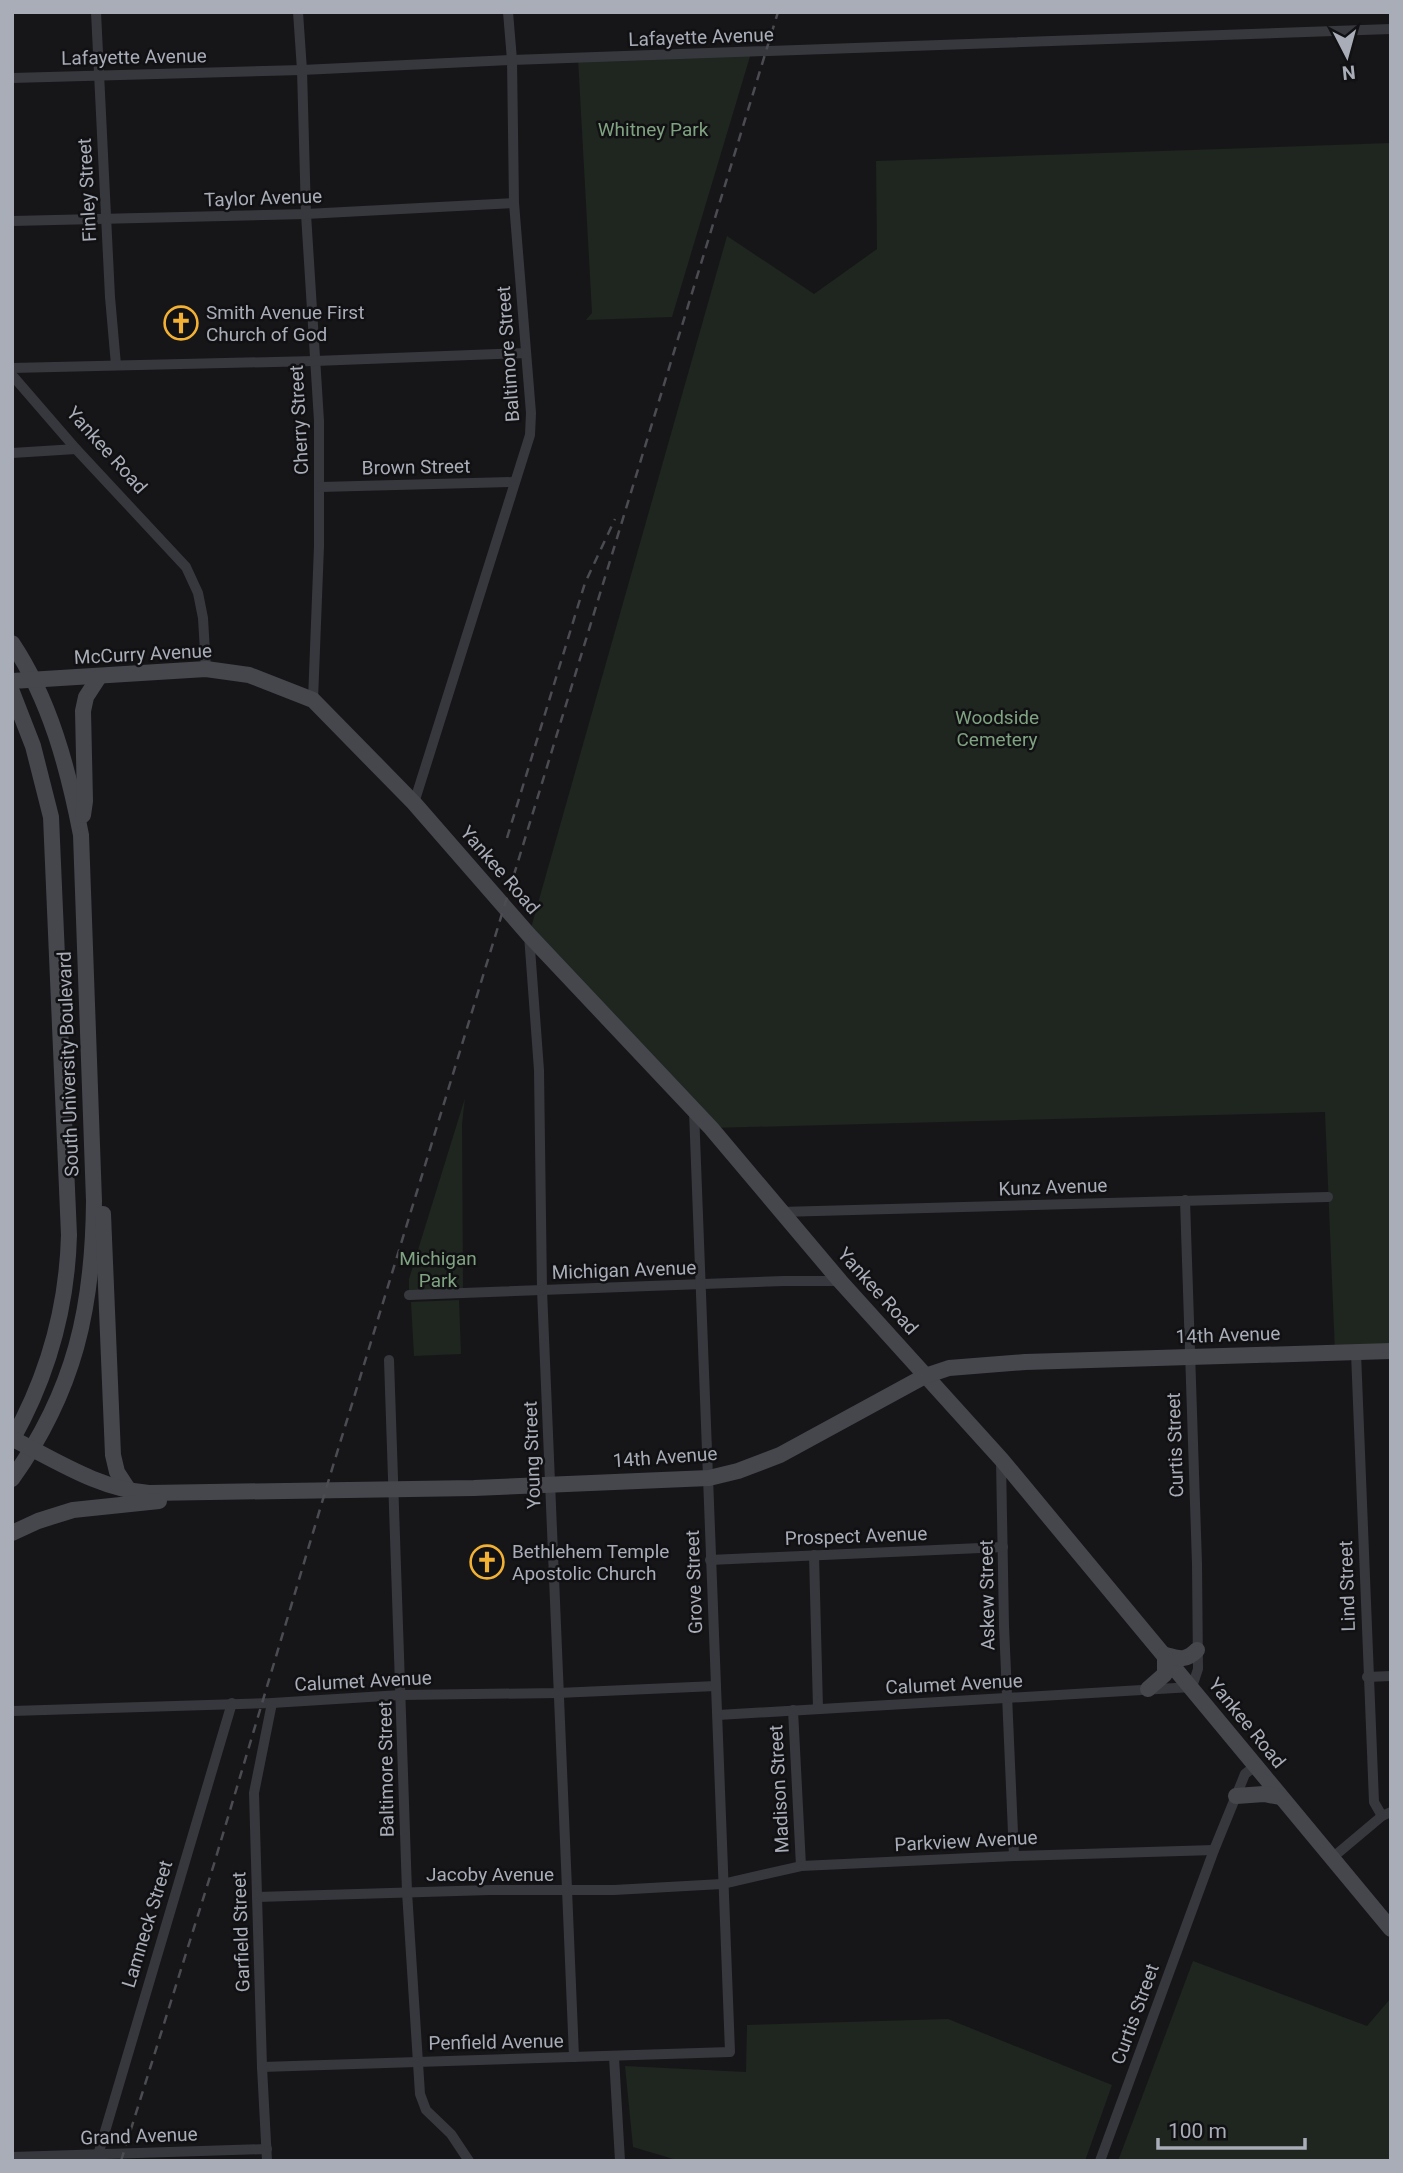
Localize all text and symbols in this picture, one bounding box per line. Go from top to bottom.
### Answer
north arrow [1312,21,1382,91]
street label: Lafayette Avenue [628,23,774,51]
street label: Lafayette Avenue [61,44,207,70]
text: N [1341,60,1357,85]
park label: Whitney Park [598,118,709,141]
street label: Finley Street [73,137,101,243]
street label: Taylor Avenue [204,184,322,212]
street label: Baltimore Street [492,285,524,423]
place label: Smith Avenue First Church of God [206,301,364,346]
church icon: Smith Avenue First Church of God [162,304,200,342]
street label: Cherry Street [285,365,313,475]
street label: Yankee Road [62,402,152,498]
street label: Brown Street [362,455,470,479]
street label: McCurry Avenue [73,639,213,669]
park label: Woodside Cemetery [955,706,1039,751]
street label: Yankee Road [455,821,545,919]
street label: South University Boulevard [53,951,83,1177]
street label: Kunz Avenue [998,1174,1108,1200]
street label: Yankee Road [833,1243,923,1339]
park label: Michigan Park [399,1247,477,1292]
street label: Michigan Avenue [551,1256,697,1284]
street label: 14th Avenue [1175,1322,1281,1348]
street label: Curtis Street [1162,1392,1188,1498]
street label: Young Street [519,1401,545,1509]
street label: 14th Avenue [612,1442,718,1472]
street label: Prospect Avenue [784,1522,928,1550]
street label: Grove Street [681,1530,707,1634]
street label: Askew Street [975,1539,999,1651]
place label: Bethlehem Temple Apostolic Church [512,1540,669,1585]
street label: Lind Street [1334,1540,1360,1632]
church icon: Bethlehem Temple Apostolic Church [468,1543,506,1581]
street label: Calumet Avenue [294,1666,432,1696]
street label: Calumet Avenue [885,1669,1023,1699]
street label: Yankee Road [1204,1673,1290,1773]
street label: Baltimore Street [373,1701,399,1837]
street label: Madison Street [764,1724,794,1854]
street label: Parkview Avenue [894,1826,1038,1856]
street label: Lamneck Street [117,1857,177,1991]
street label: Jacoby Avenue [426,1863,554,1886]
street label: Garfield Street [227,1871,255,1993]
street label: Curtis Street [1106,1961,1164,2067]
street label: Penfield Avenue [428,2029,564,2055]
scale bar [1158,2106,1305,2150]
text: 100 m [1168,2119,1227,2143]
street label: Grand Avenue [80,2122,198,2150]

